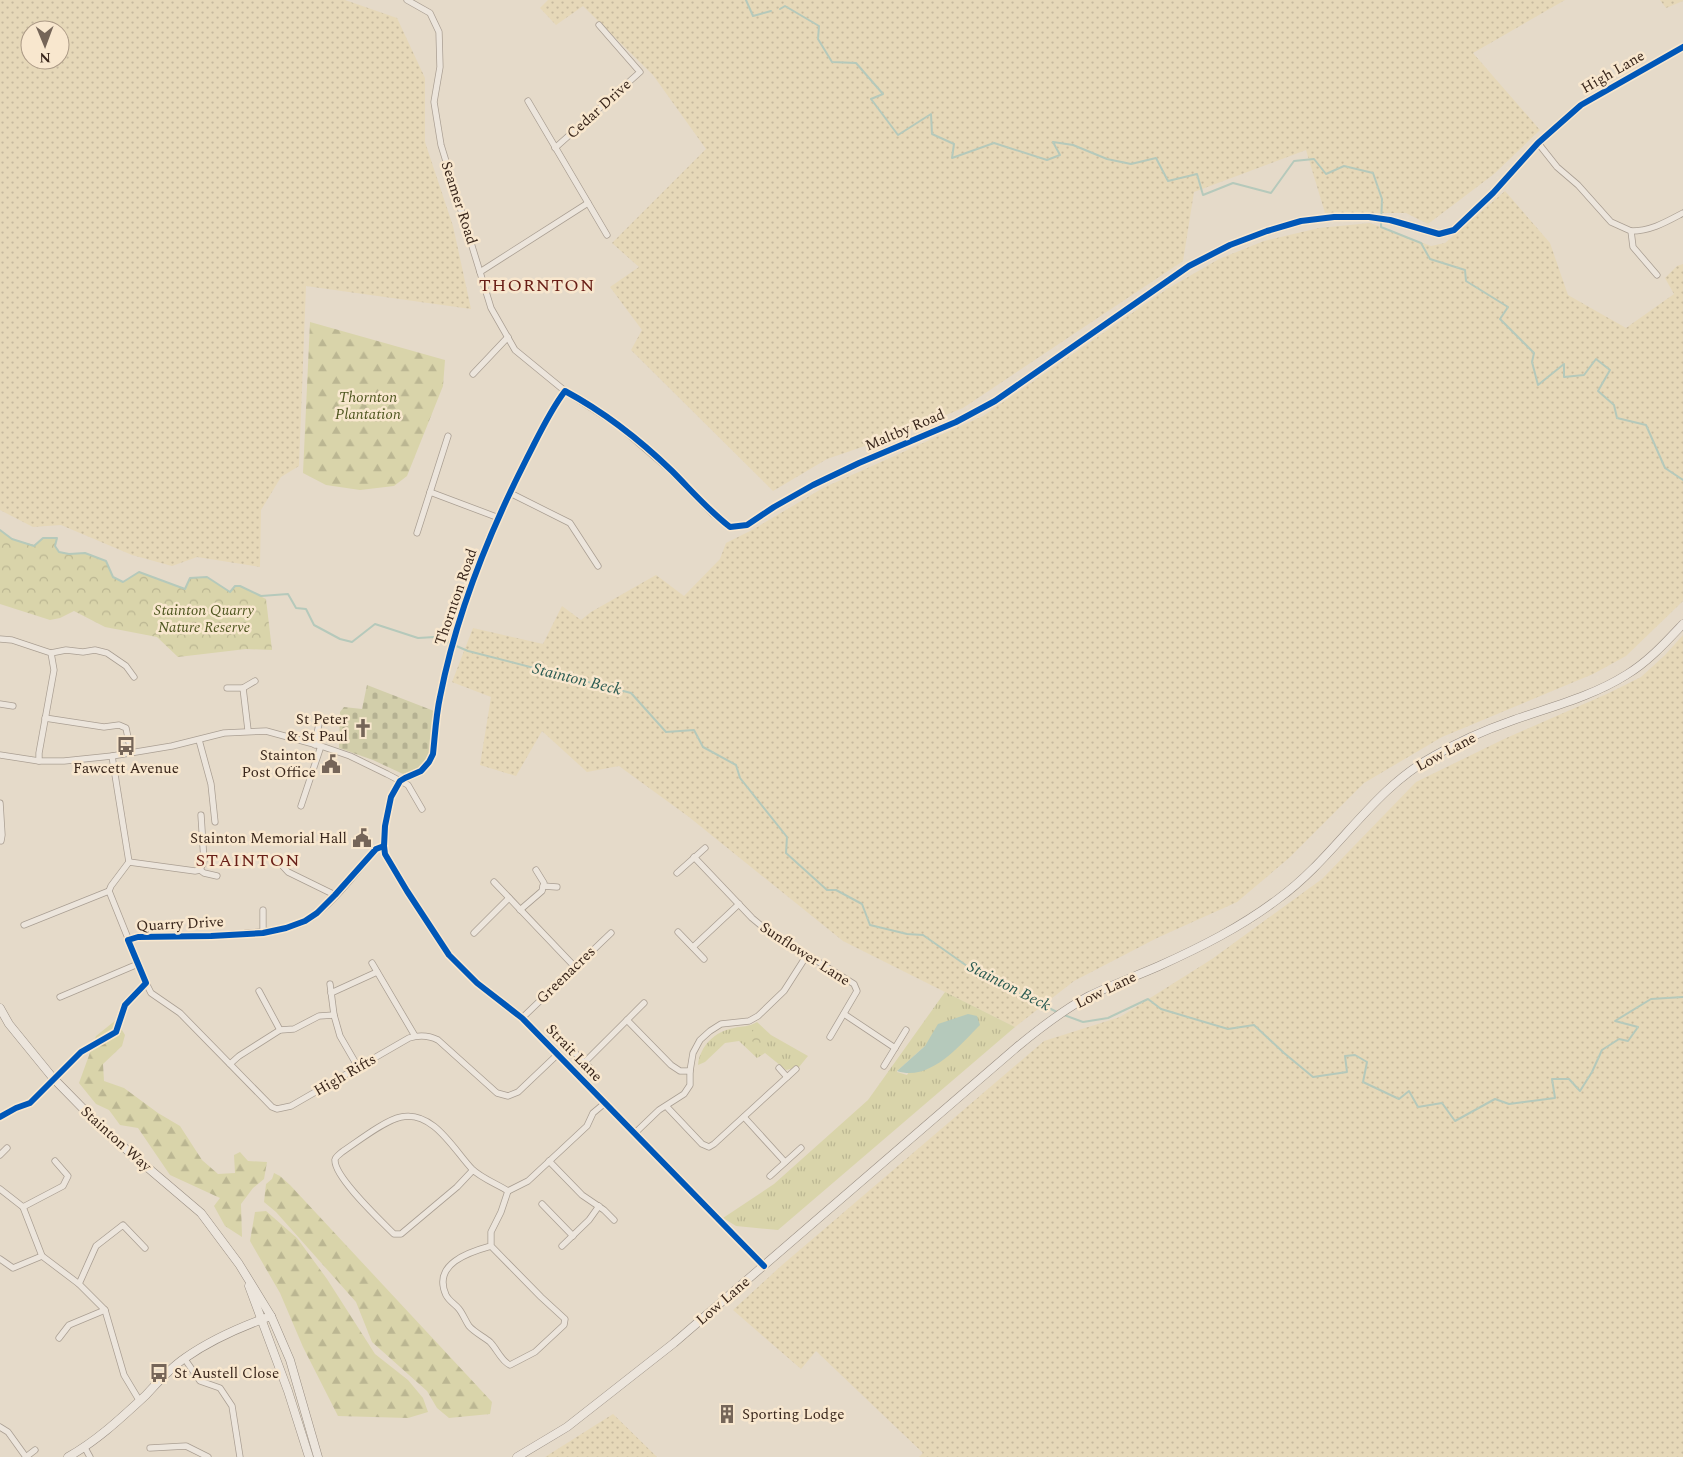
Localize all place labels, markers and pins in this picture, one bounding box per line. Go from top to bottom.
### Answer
place label: St Peter & St Paul [287,708,348,748]
church icon: St Peter & St Paul [352,717,374,739]
bus stop icon: Fawcett Avenue [115,735,137,757]
place label: Stainton Post Office [242,744,316,784]
public building icon: Stainton Post Office [320,753,342,775]
place label: Fawcett Avenue [73,757,179,780]
place label: Stainton Memorial Hall [190,827,347,850]
public building icon: Stainton Memorial Hall [351,827,373,849]
bus stop icon: St Austell Close [148,1362,170,1384]
place label: St Austell Close [174,1362,279,1385]
building icon: Sporting Lodge [716,1403,738,1425]
place label: Sporting Lodge [742,1403,845,1426]

